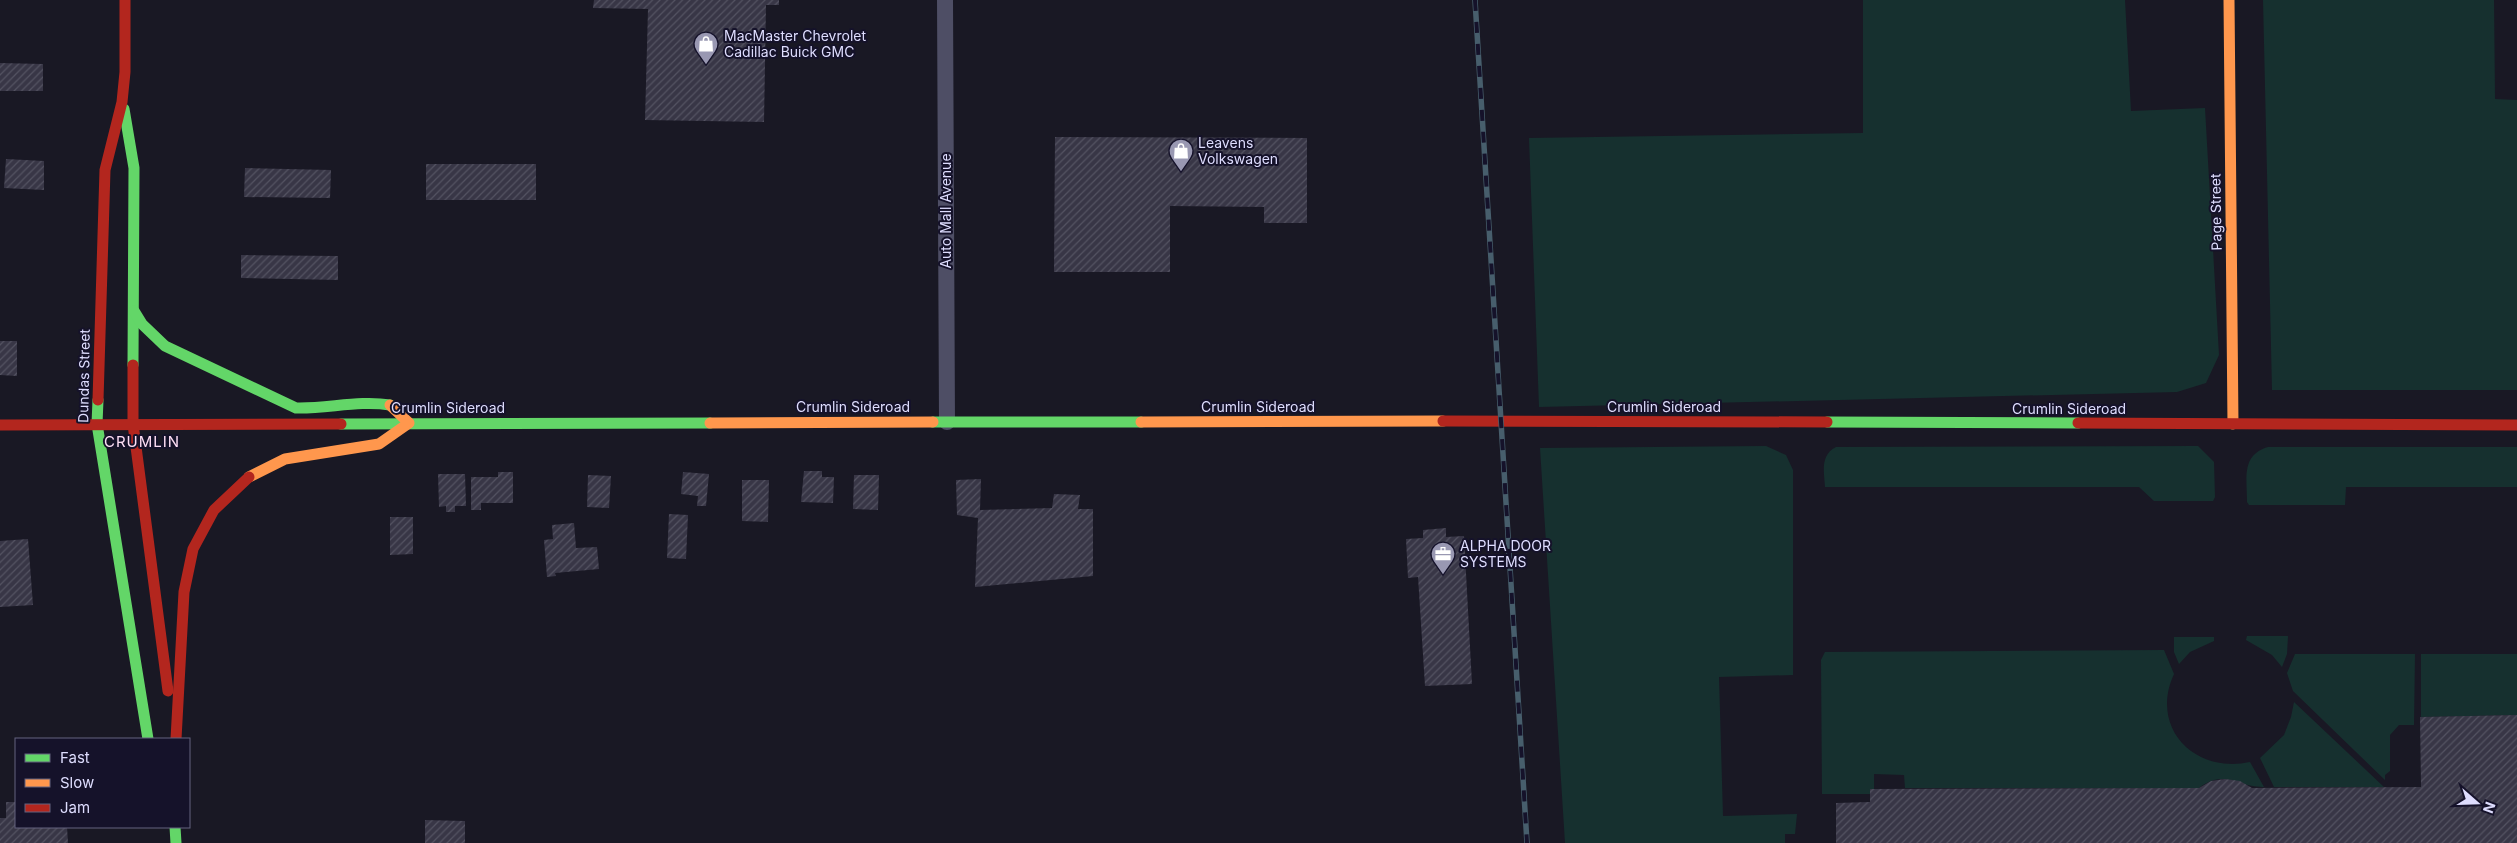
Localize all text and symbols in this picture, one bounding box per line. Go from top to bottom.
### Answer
place label: MacMaster Chevrolet Cadillac Buick GMC [724,27,866,60]
shop icon: MacMaster Chevrolet Cadillac Buick GMC [693,31,719,65]
place label: Leavens Volkswagen [1198,134,1278,167]
shop icon: Leavens Volkswagen [1168,138,1194,172]
street label: Auto Mall Avenue [937,153,954,269]
street label: Page Street [2206,173,2225,251]
street label: Dundas Street [74,328,93,423]
street label: Crumlin Sideroad [796,398,910,415]
street label: Crumlin Sideroad [1201,398,1315,415]
street label: Crumlin Sideroad [1607,398,1721,415]
street label: Crumlin Sideroad [391,399,505,416]
street label: Crumlin Sideroad [2012,400,2126,417]
district label: CRUMLIN [104,432,180,451]
place label: ALPHA DOOR SYSTEMS [1460,537,1551,570]
office icon: ALPHA DOOR SYSTEMS [1430,541,1456,575]
legend [15,738,190,828]
text: Fast [60,748,90,767]
text: Slow [60,773,94,792]
north arrow [2452,778,2502,828]
text: Jam [60,798,90,817]
text: N [2480,800,2499,816]

